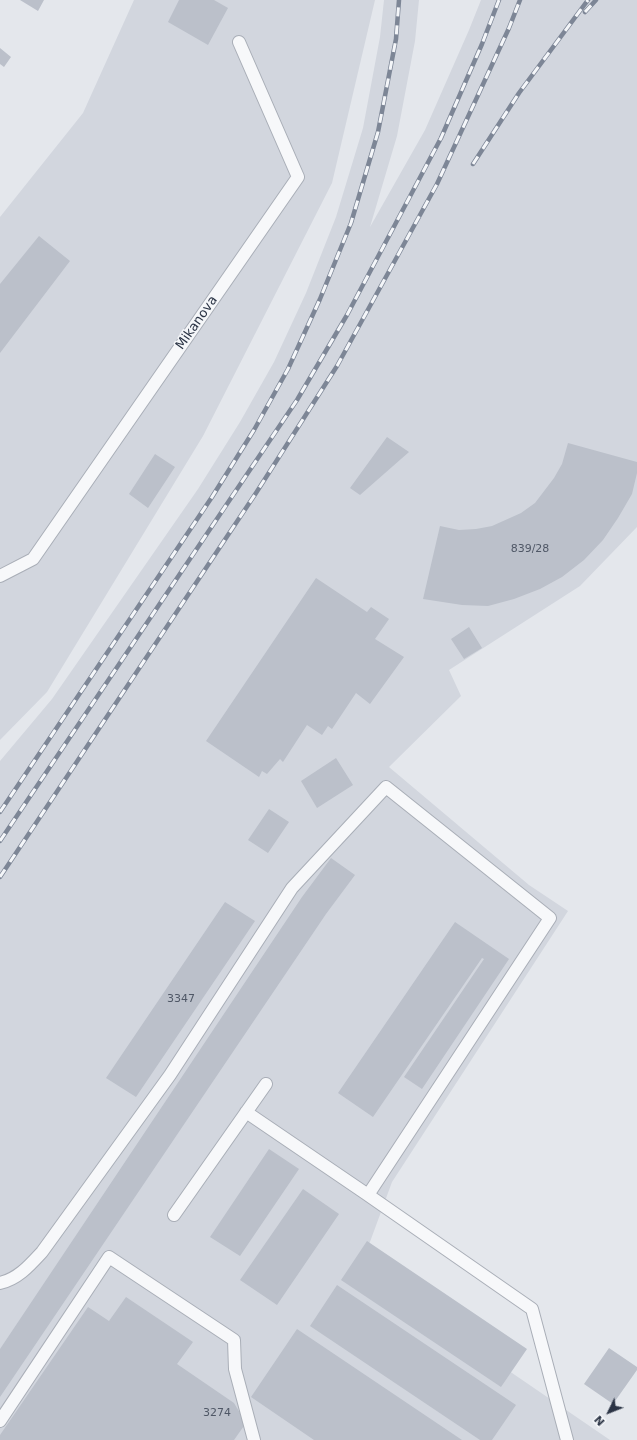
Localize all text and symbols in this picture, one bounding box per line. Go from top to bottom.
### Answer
street label: Mikanova [173,293,221,353]
house number: 839/28 [511,542,549,556]
house number: 3347 [167,992,195,1006]
north arrow [589,1392,629,1432]
house number: 3274 [203,1406,231,1420]
text: N [592,1413,608,1428]

